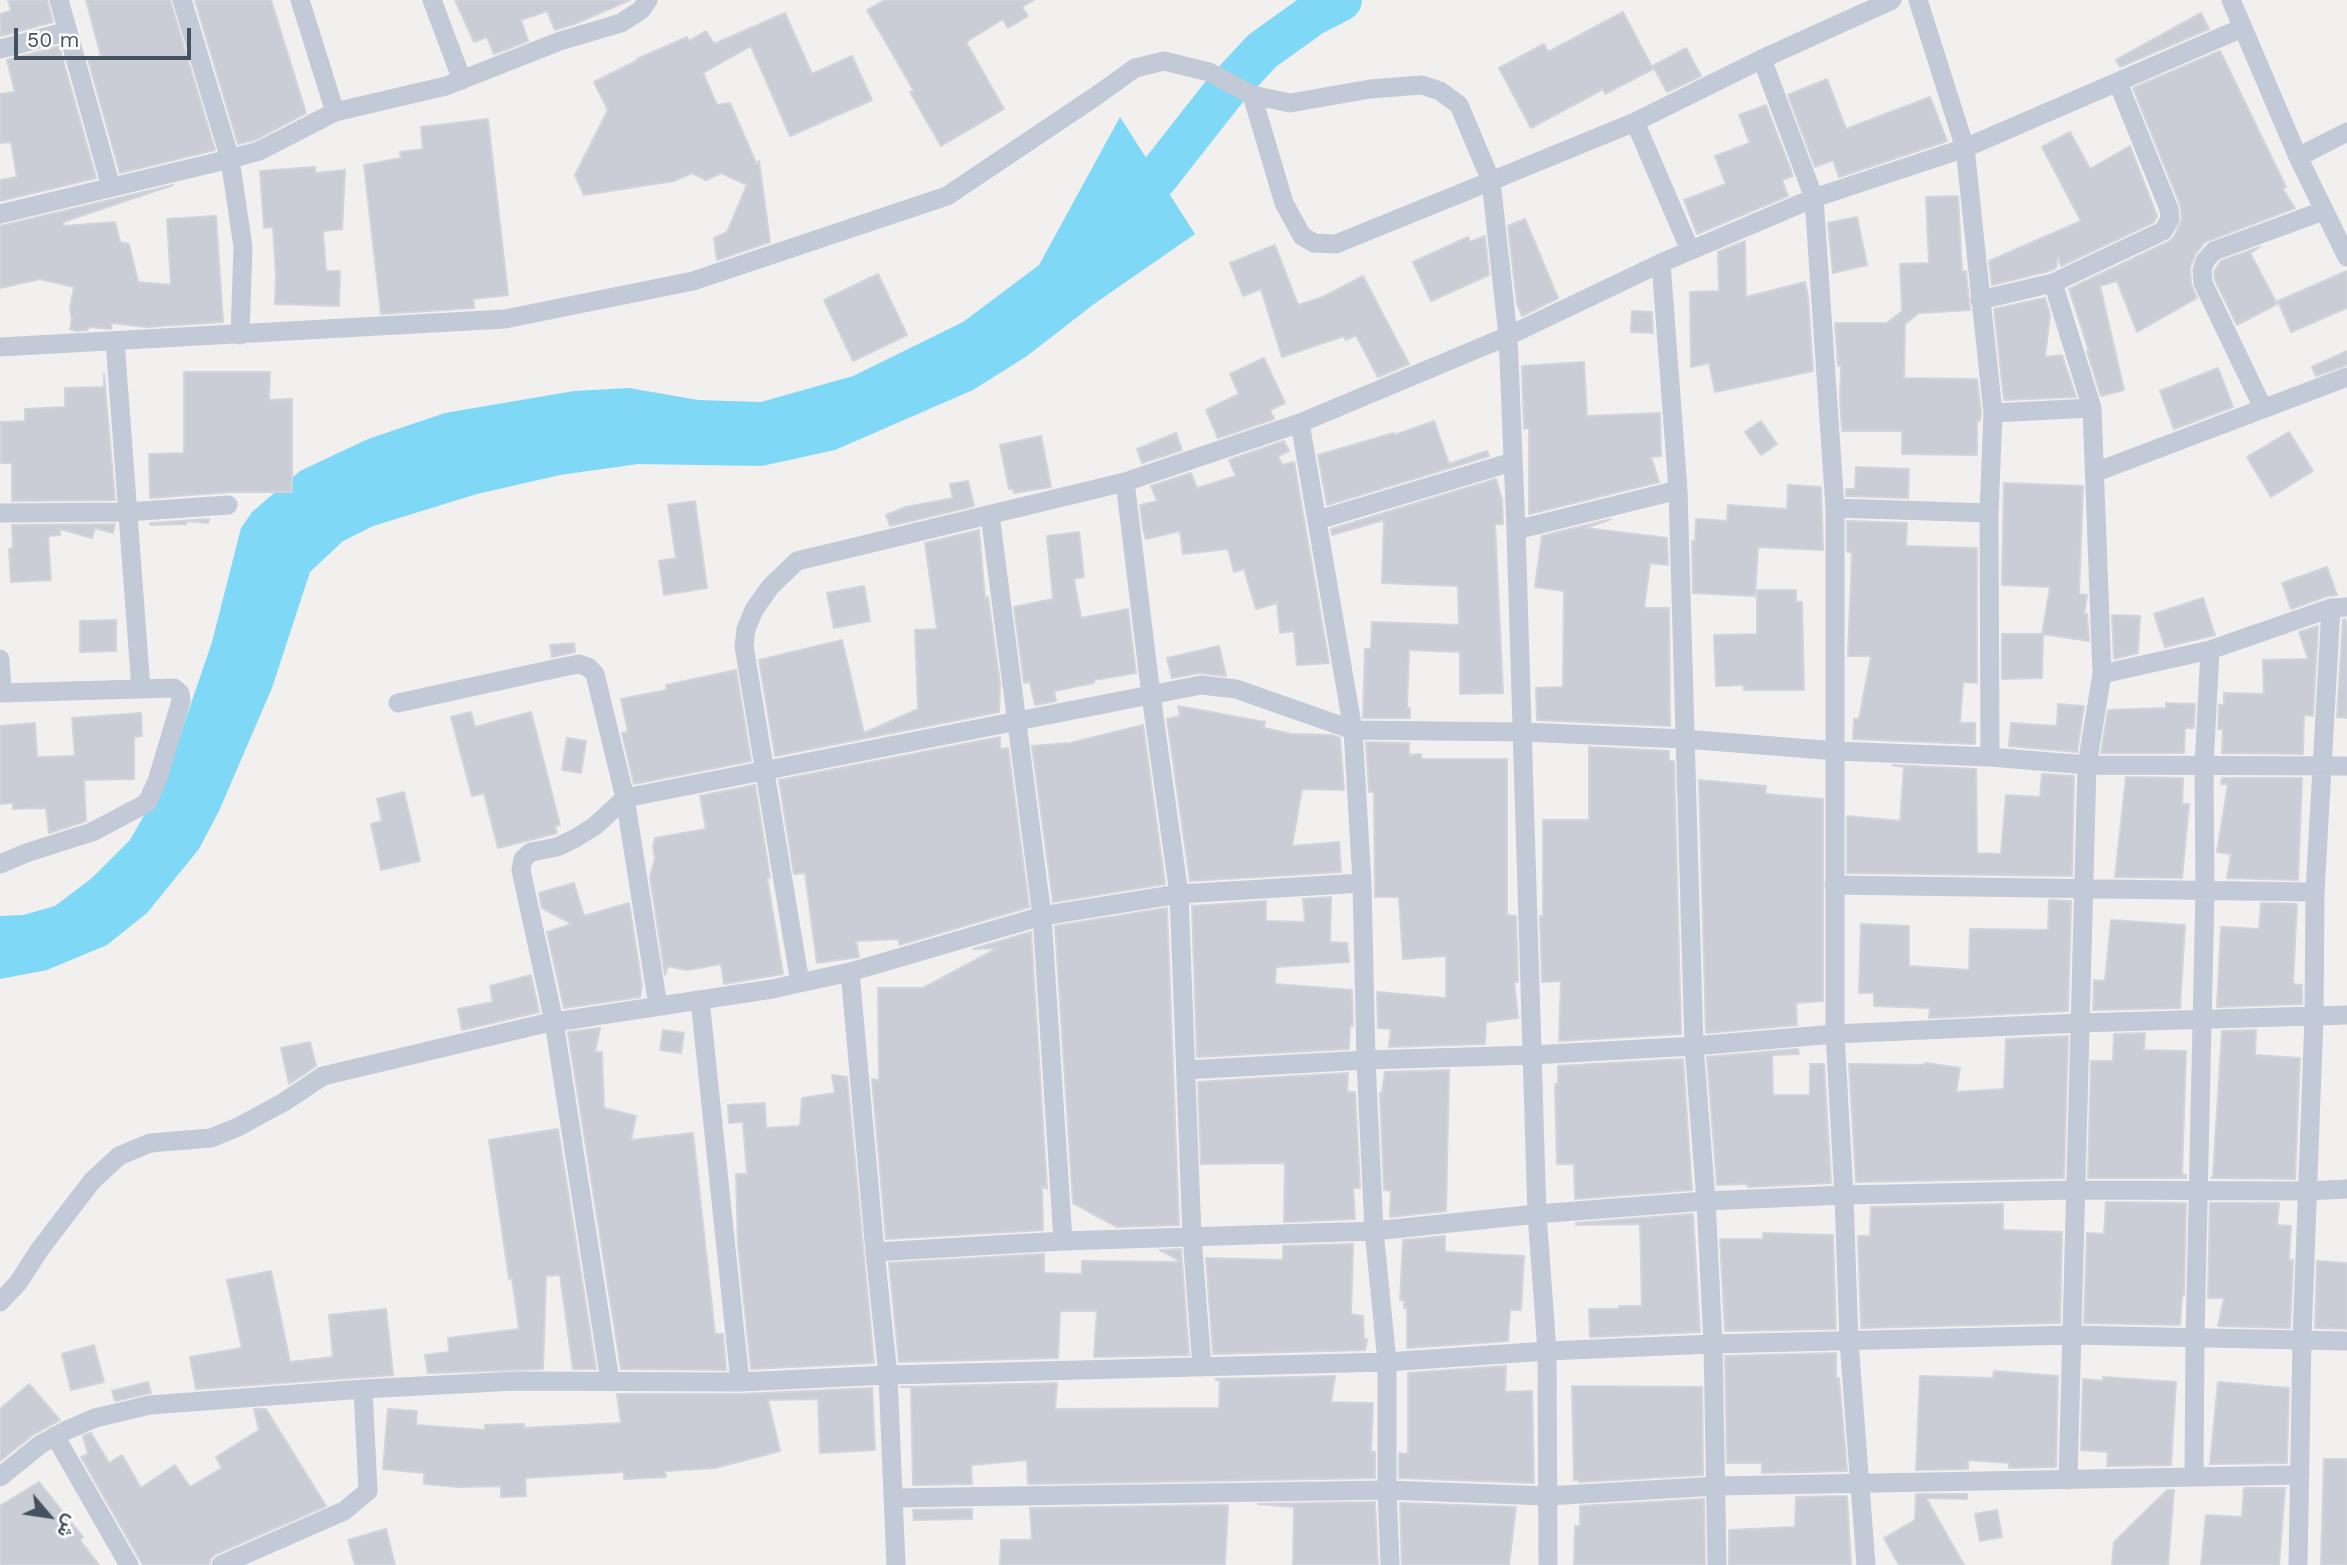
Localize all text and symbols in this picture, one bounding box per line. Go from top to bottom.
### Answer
scale bar [18,14,194,58]
text: 50 m [27,27,79,52]
north arrow [14,1481,84,1551]
text: ش [52,1511,83,1542]

